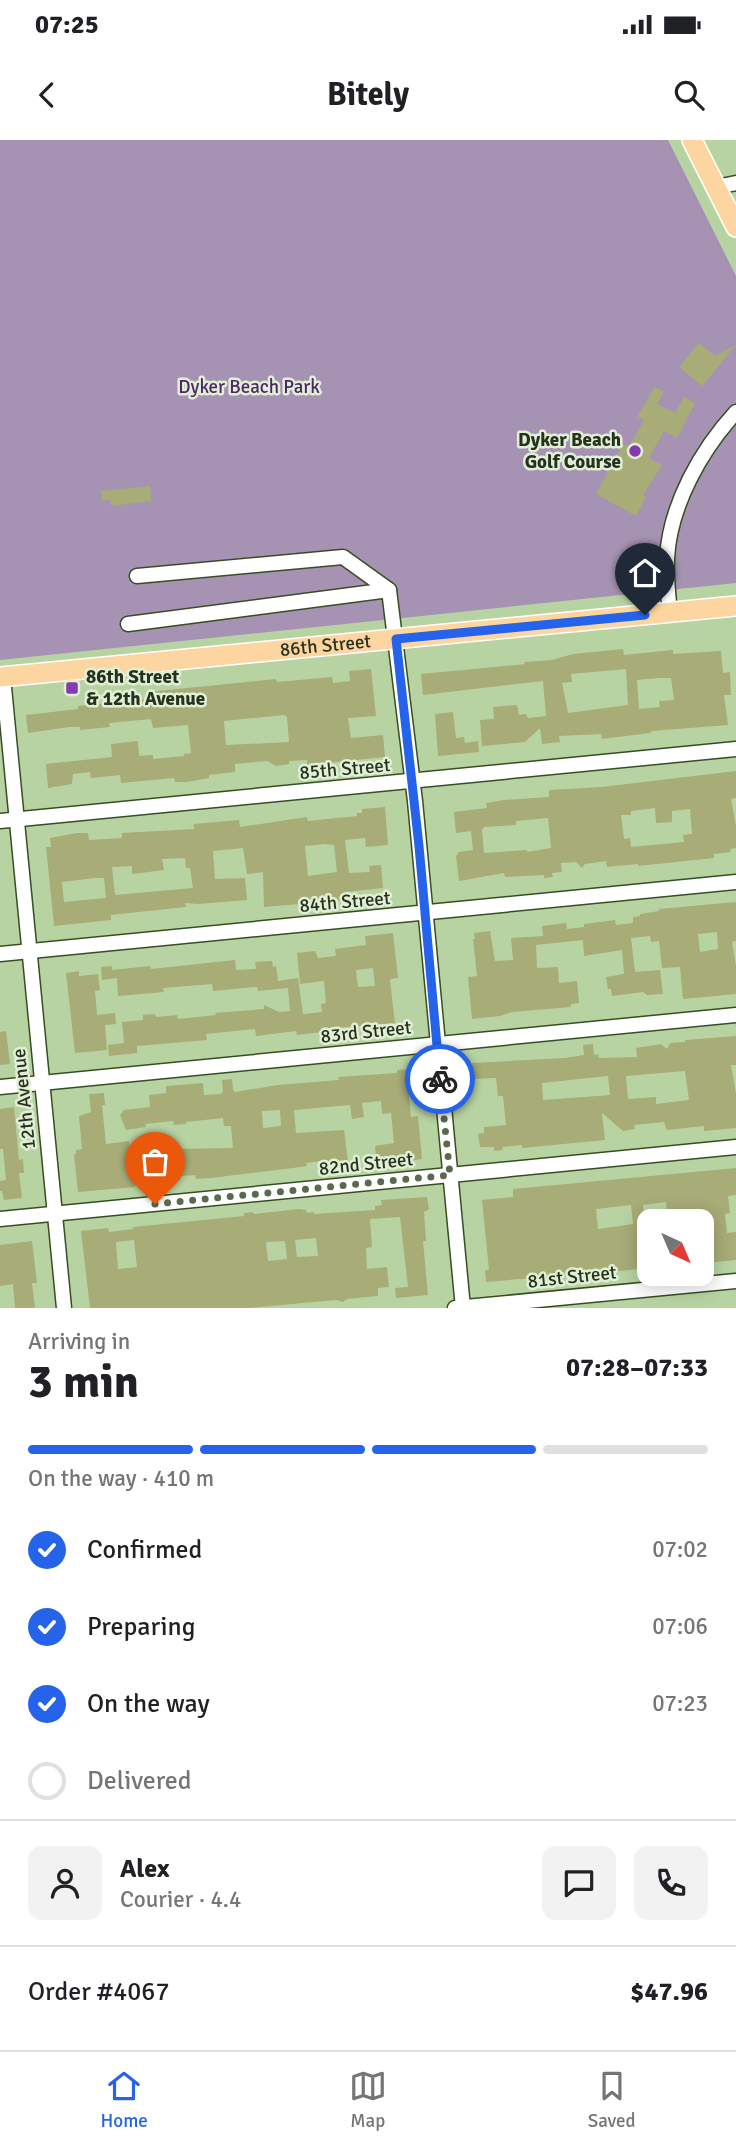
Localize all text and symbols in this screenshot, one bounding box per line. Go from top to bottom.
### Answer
text: 07:25 [35,9,99,41]
text: Bitely [327,75,409,114]
icon: back [28,76,66,114]
icon: search [670,76,708,114]
park label: Dyker Beach Park [178,375,320,399]
place label: Dyker Beach Golf Course [518,428,621,474]
marker: Dyker Beach Golf Course [627,443,643,459]
pin [615,543,675,615]
icon: home [626,554,664,592]
street label: 86th Street [279,629,372,662]
place label: 86th Street & 12th Avenue [86,665,205,711]
marker: 86th Street & 12th Avenue [64,680,80,696]
street label: 85th Street [299,753,392,785]
street label: 84th Street [299,886,392,918]
street label: 83rd Street [319,1015,413,1049]
courier [405,1044,475,1114]
street label: 12th Avenue [7,1047,41,1151]
icon: bike [421,1060,459,1098]
pin [125,1132,185,1204]
icon: bag [136,1143,174,1181]
street label: 82nd Street [318,1147,415,1181]
north arrow [637,1209,714,1286]
map controls [637,1209,714,1286]
street label: 81st Street [526,1260,618,1294]
text: Arriving in [28,1327,130,1356]
text: 07:28–07:33 [566,1352,708,1384]
text: 3 min [28,1354,139,1410]
text: On the way · 410 m [28,1464,214,1493]
icon: check [28,1531,66,1569]
text: Confirmed [87,1534,202,1566]
text: 07:02 [652,1535,708,1564]
icon: check [28,1608,66,1646]
text: Preparing [87,1611,195,1643]
text: 07:06 [652,1612,708,1641]
icon: check [28,1685,66,1723]
text: On the way [87,1688,210,1720]
text: 07:23 [652,1689,708,1718]
text: Delivered [87,1765,192,1797]
button: person [28,1846,102,1920]
button: chat [542,1846,616,1920]
button: phone [634,1846,708,1920]
text: Alex [120,1853,170,1885]
text: Courier · 4.4 [120,1885,241,1914]
text: Order #4067 [28,1976,169,2008]
text: $47.96 [630,1976,708,2008]
tab: Home [100,2067,148,2133]
tab: Map [349,2067,387,2133]
tab: Saved [588,2067,636,2133]

